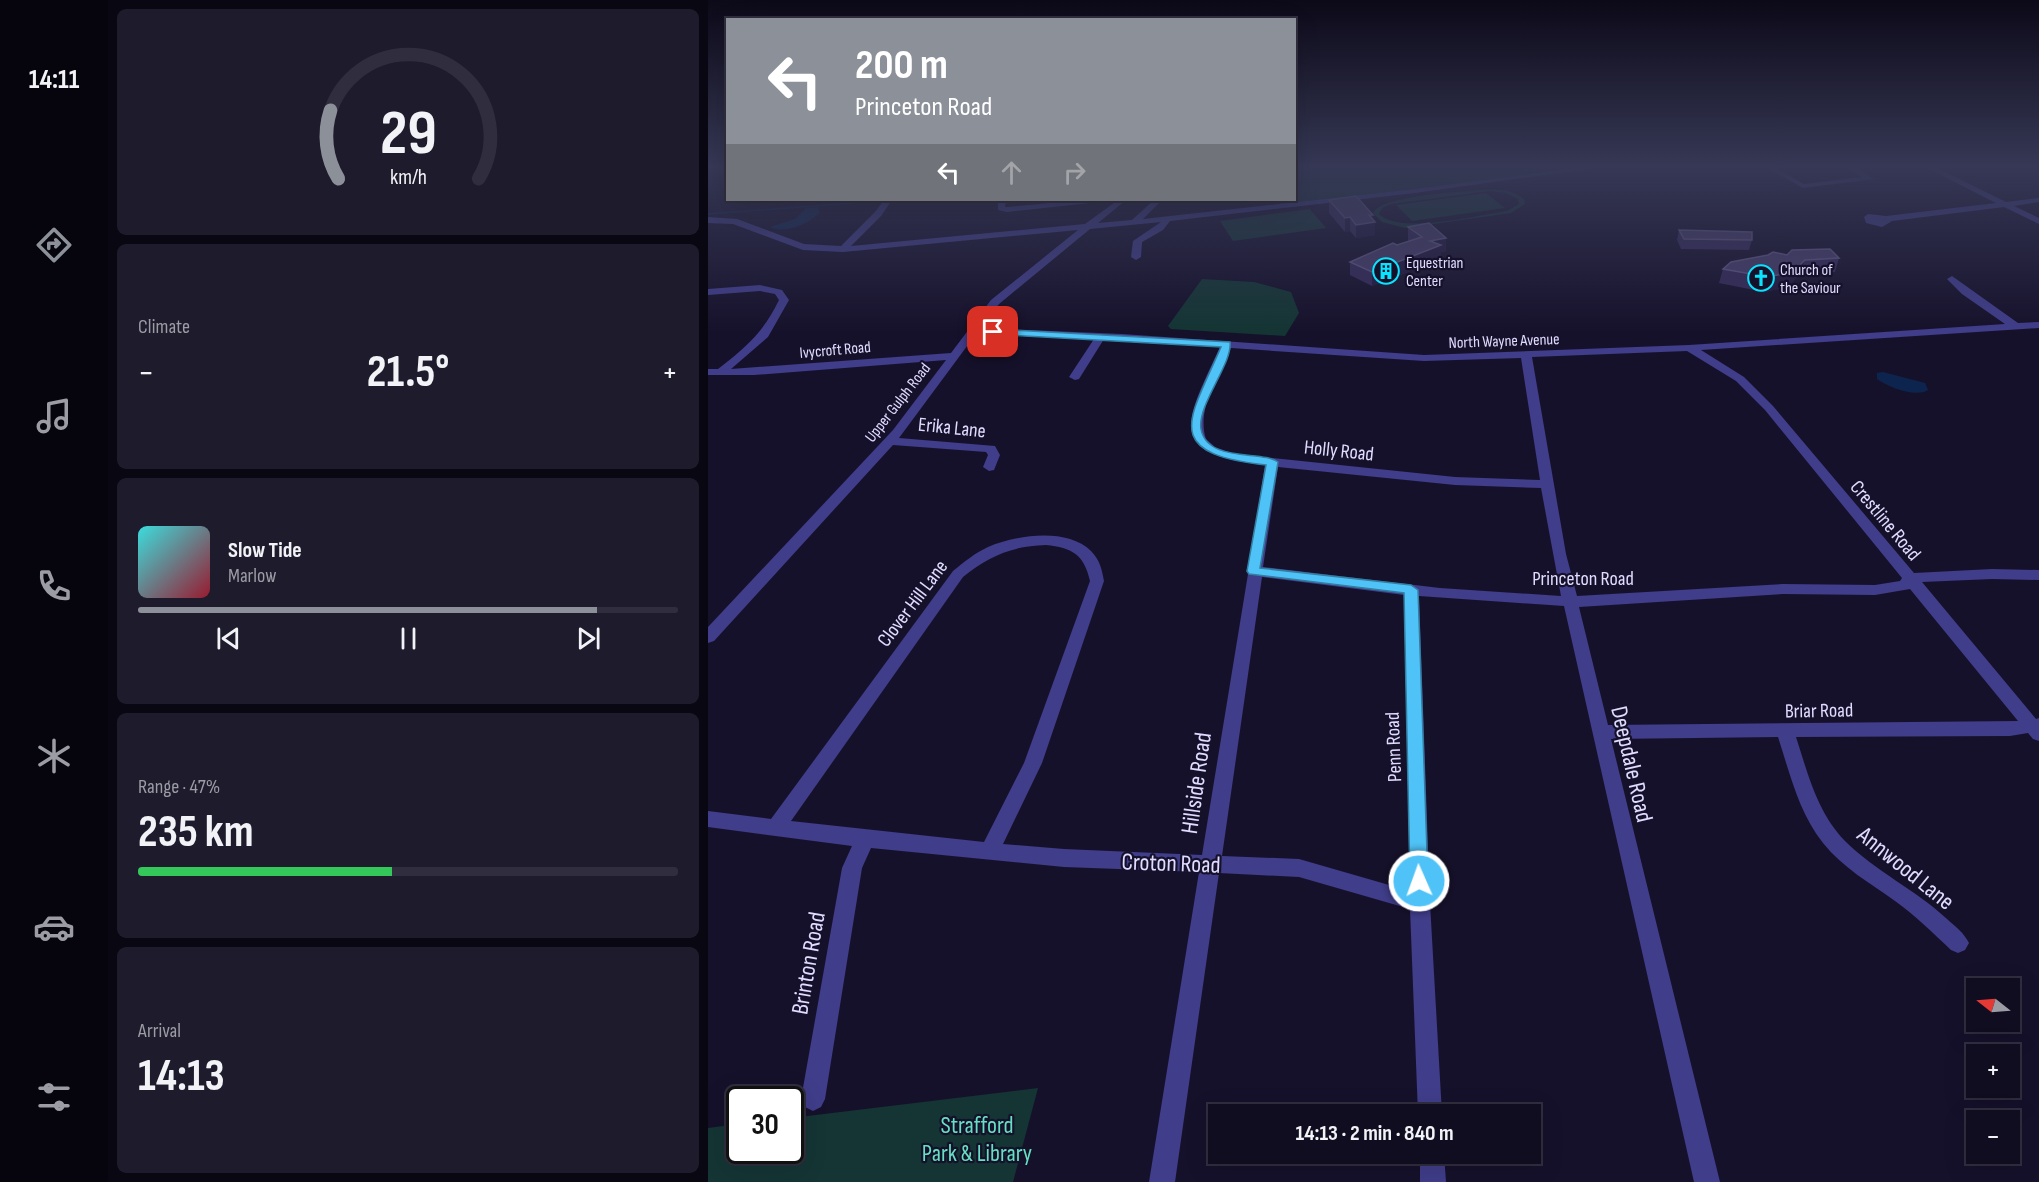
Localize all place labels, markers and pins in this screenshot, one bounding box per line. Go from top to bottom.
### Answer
place label: Equestrian Center [1406,254,1463,291]
building icon: Equestrian Center [1371,256,1401,286]
place label: Church of the Saviour [1780,261,1841,298]
church icon: Church of the Saviour [1746,263,1776,293]
pin [967,306,1018,357]

